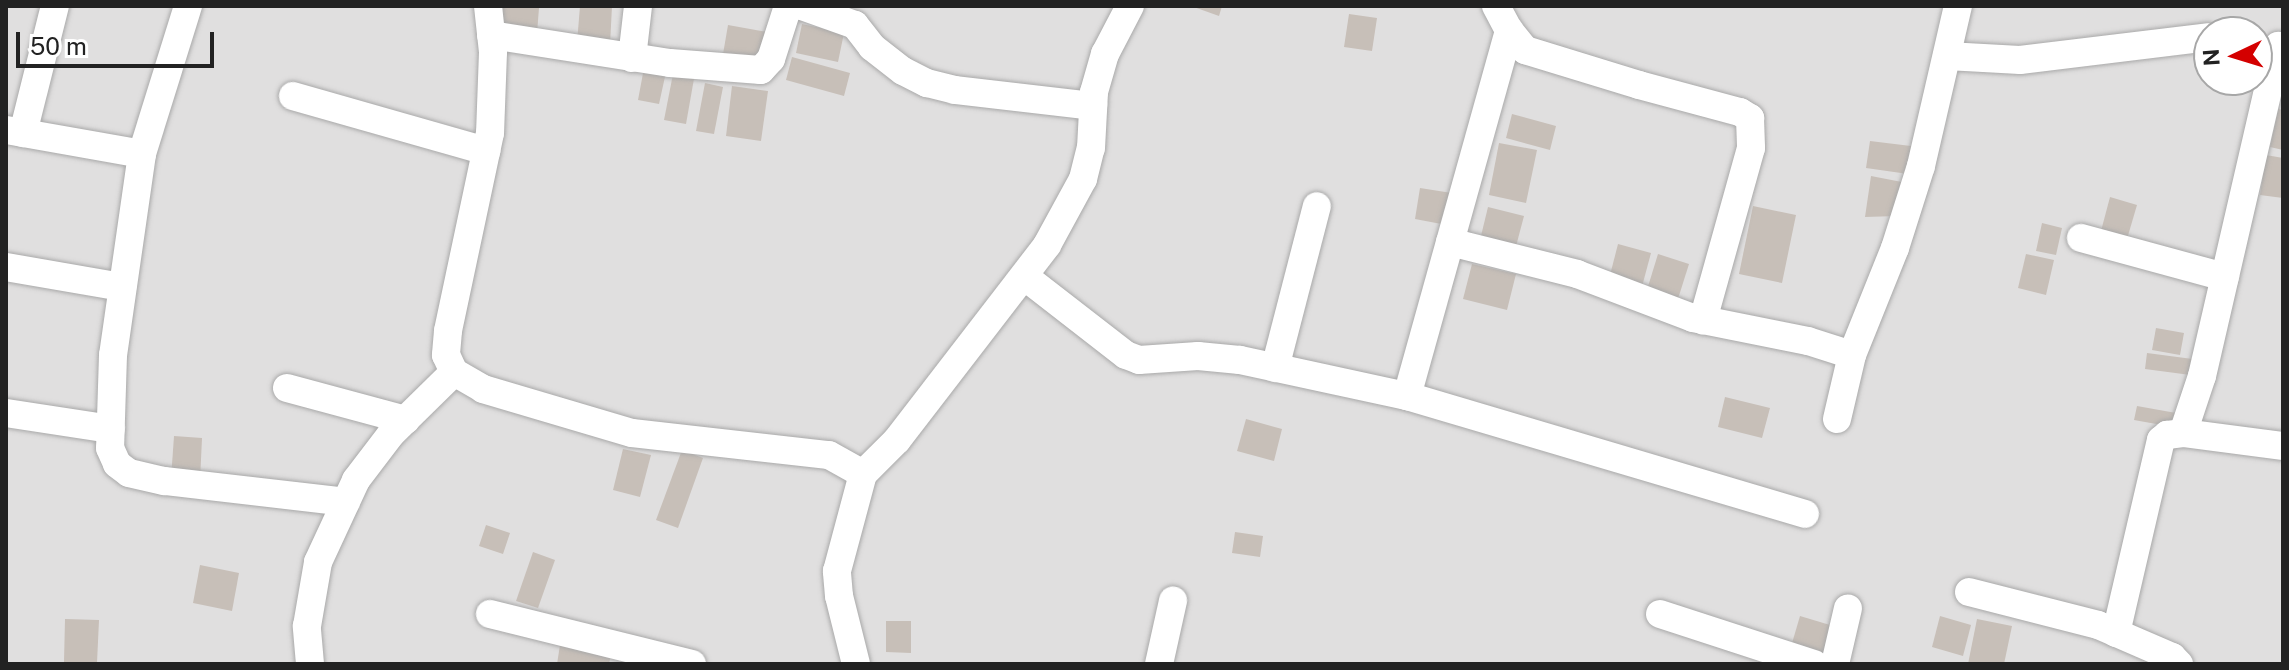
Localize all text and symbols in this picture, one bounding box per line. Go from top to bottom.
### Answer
scale bar [20,16,218,66]
north arrow [2193,16,2273,96]
text: 50 m [30,32,87,60]
text: N [2197,48,2225,67]

